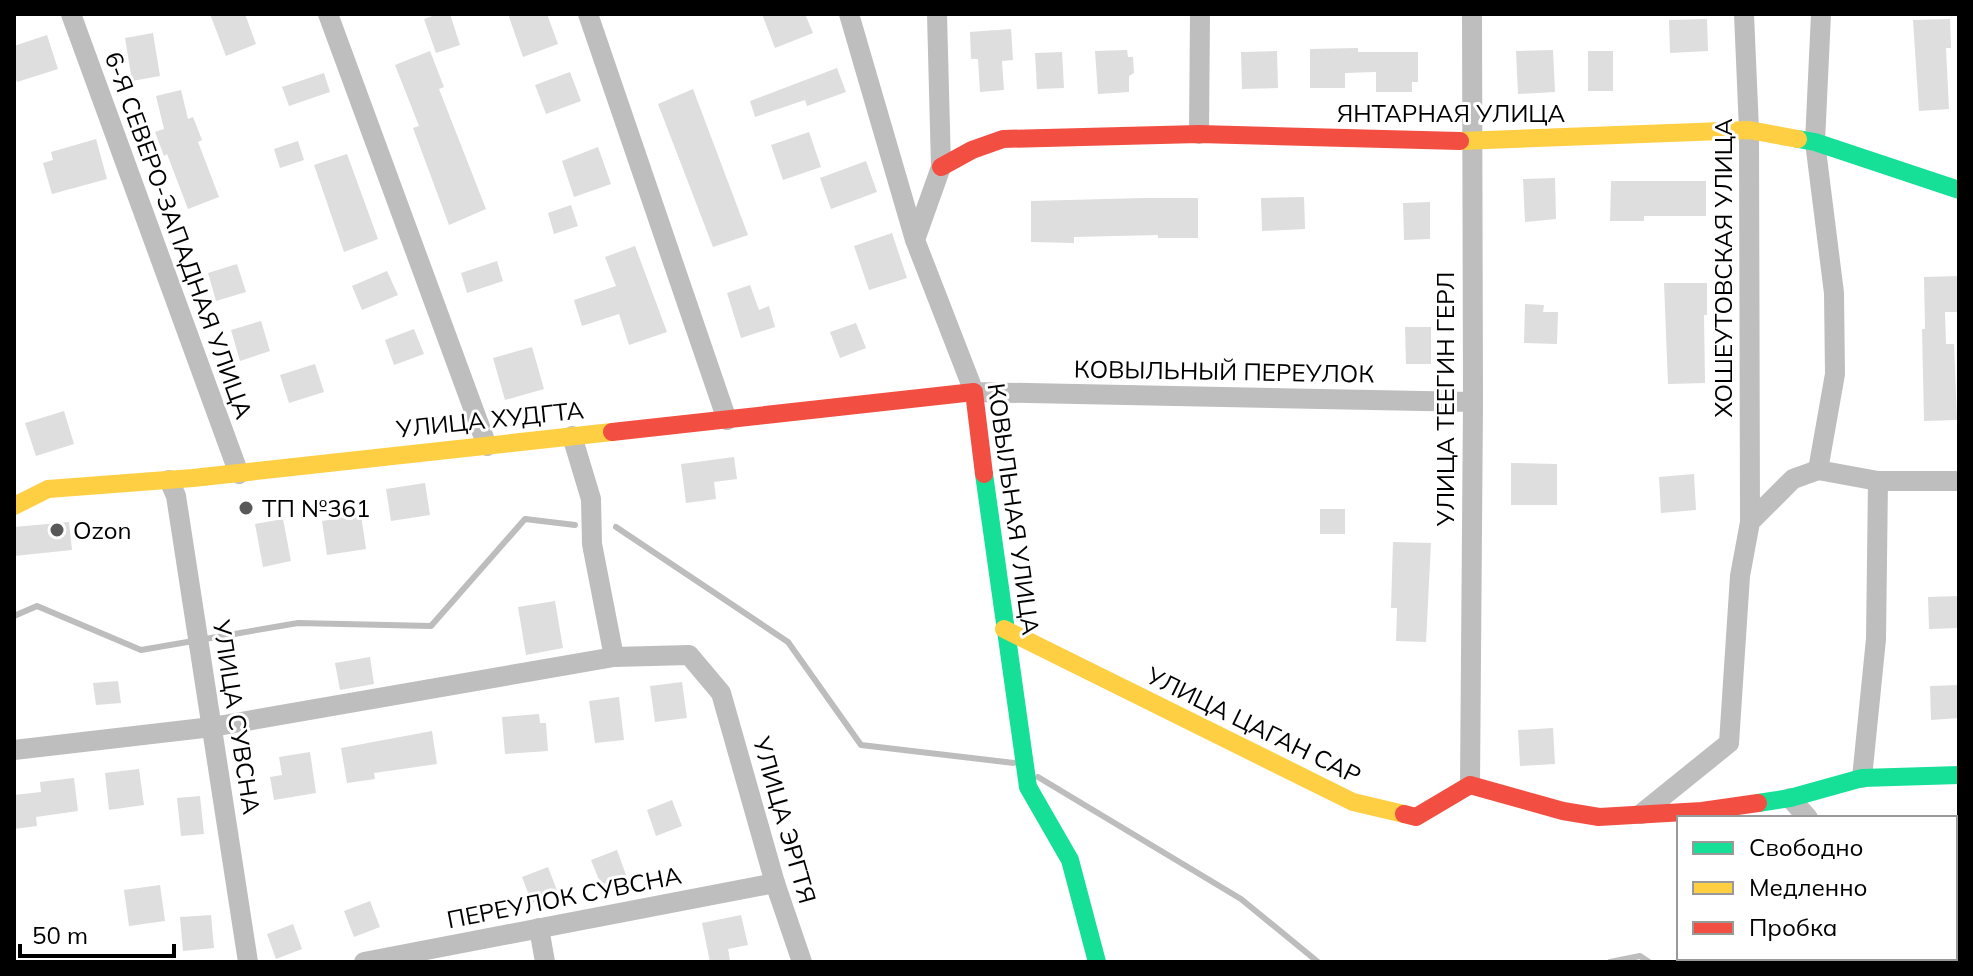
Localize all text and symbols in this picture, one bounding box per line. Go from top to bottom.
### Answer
street label: 6-Я СЕВЕРО-ЗАПАДНАЯ УЛИЦА [99,47,260,423]
street label: ЯНТАРНАЯ УЛИЦА [1337,98,1566,128]
street label: ХОШЕУТОВСКАЯ УЛИЦА [1708,118,1738,418]
street label: УЛИЦА ТЕЕГИН ГЕРЛ [1430,272,1460,527]
street label: КОВЫЛЬНЫЙ ПЕРЕУЛОК [1074,353,1375,389]
street label: КОВЫЛЬНАЯ УЛИЦА [981,381,1047,637]
street label: УЛИЦА ХУДГТА [394,394,586,444]
place label: ТП №361 [262,493,370,523]
marker: ТП №361 [237,499,255,517]
place label: Ozon [73,515,132,545]
marker: Ozon [48,521,66,539]
street label: УЛИЦА СУВСНА [207,617,267,817]
street label: УЛИЦА ЦАГАН САР [1141,660,1366,790]
street label: УЛИЦА ЭРГТЯ [747,732,823,907]
legend [1677,816,1957,960]
text: Свободно [1749,832,1864,862]
street label: ПЕРЕУЛОК СУВСНА [444,859,684,934]
text: Медленно [1749,872,1868,902]
scale bar [20,908,174,958]
text: Пробка [1749,912,1837,942]
text: 50 m [32,920,88,950]

